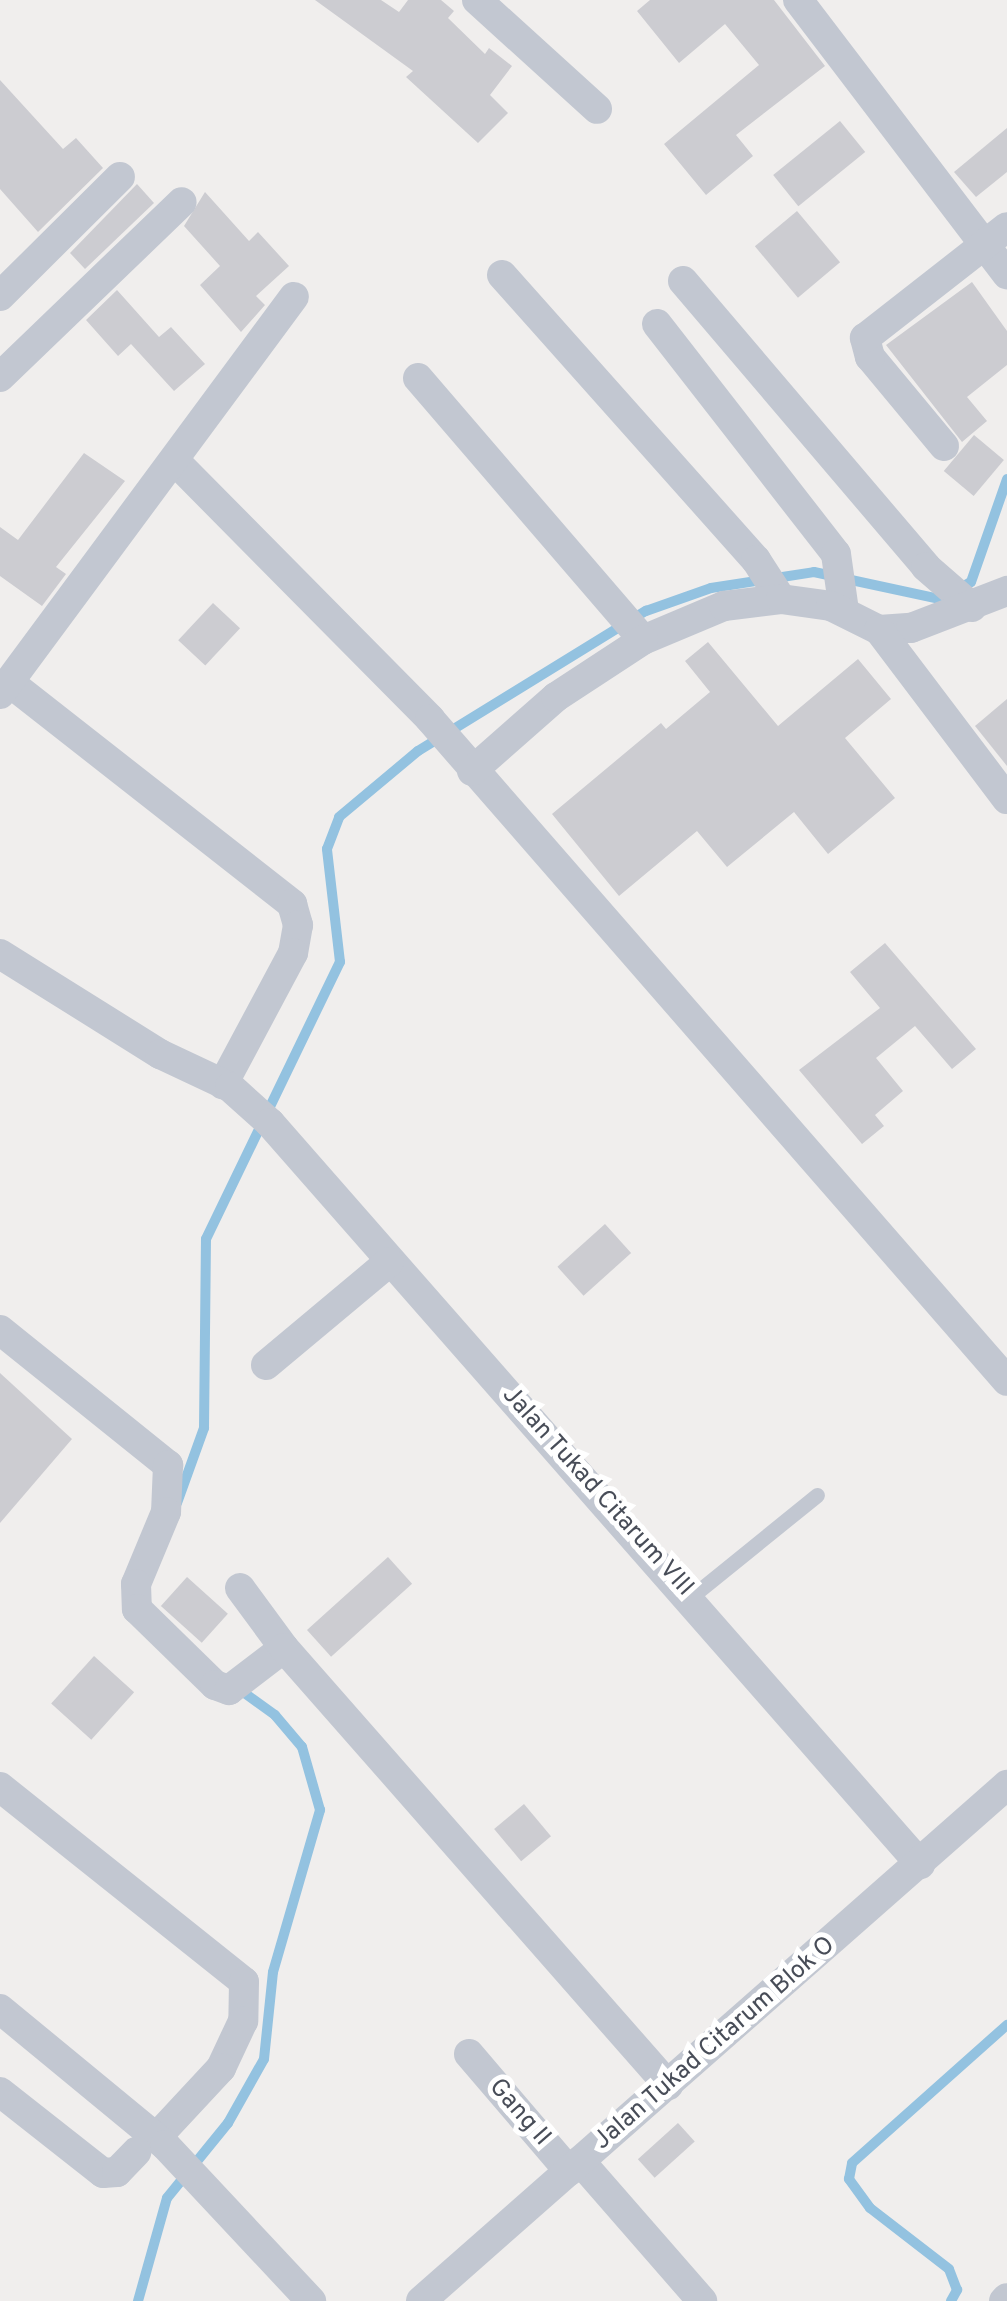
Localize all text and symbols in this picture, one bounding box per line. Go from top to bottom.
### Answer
street label: Jalan Tukad Citarum VIII [494,1380,700,1604]
street label: Jalan Tukad Citarum Blok O [588,1931,842,2157]
street label: Gang II [482,2073,556,2153]

